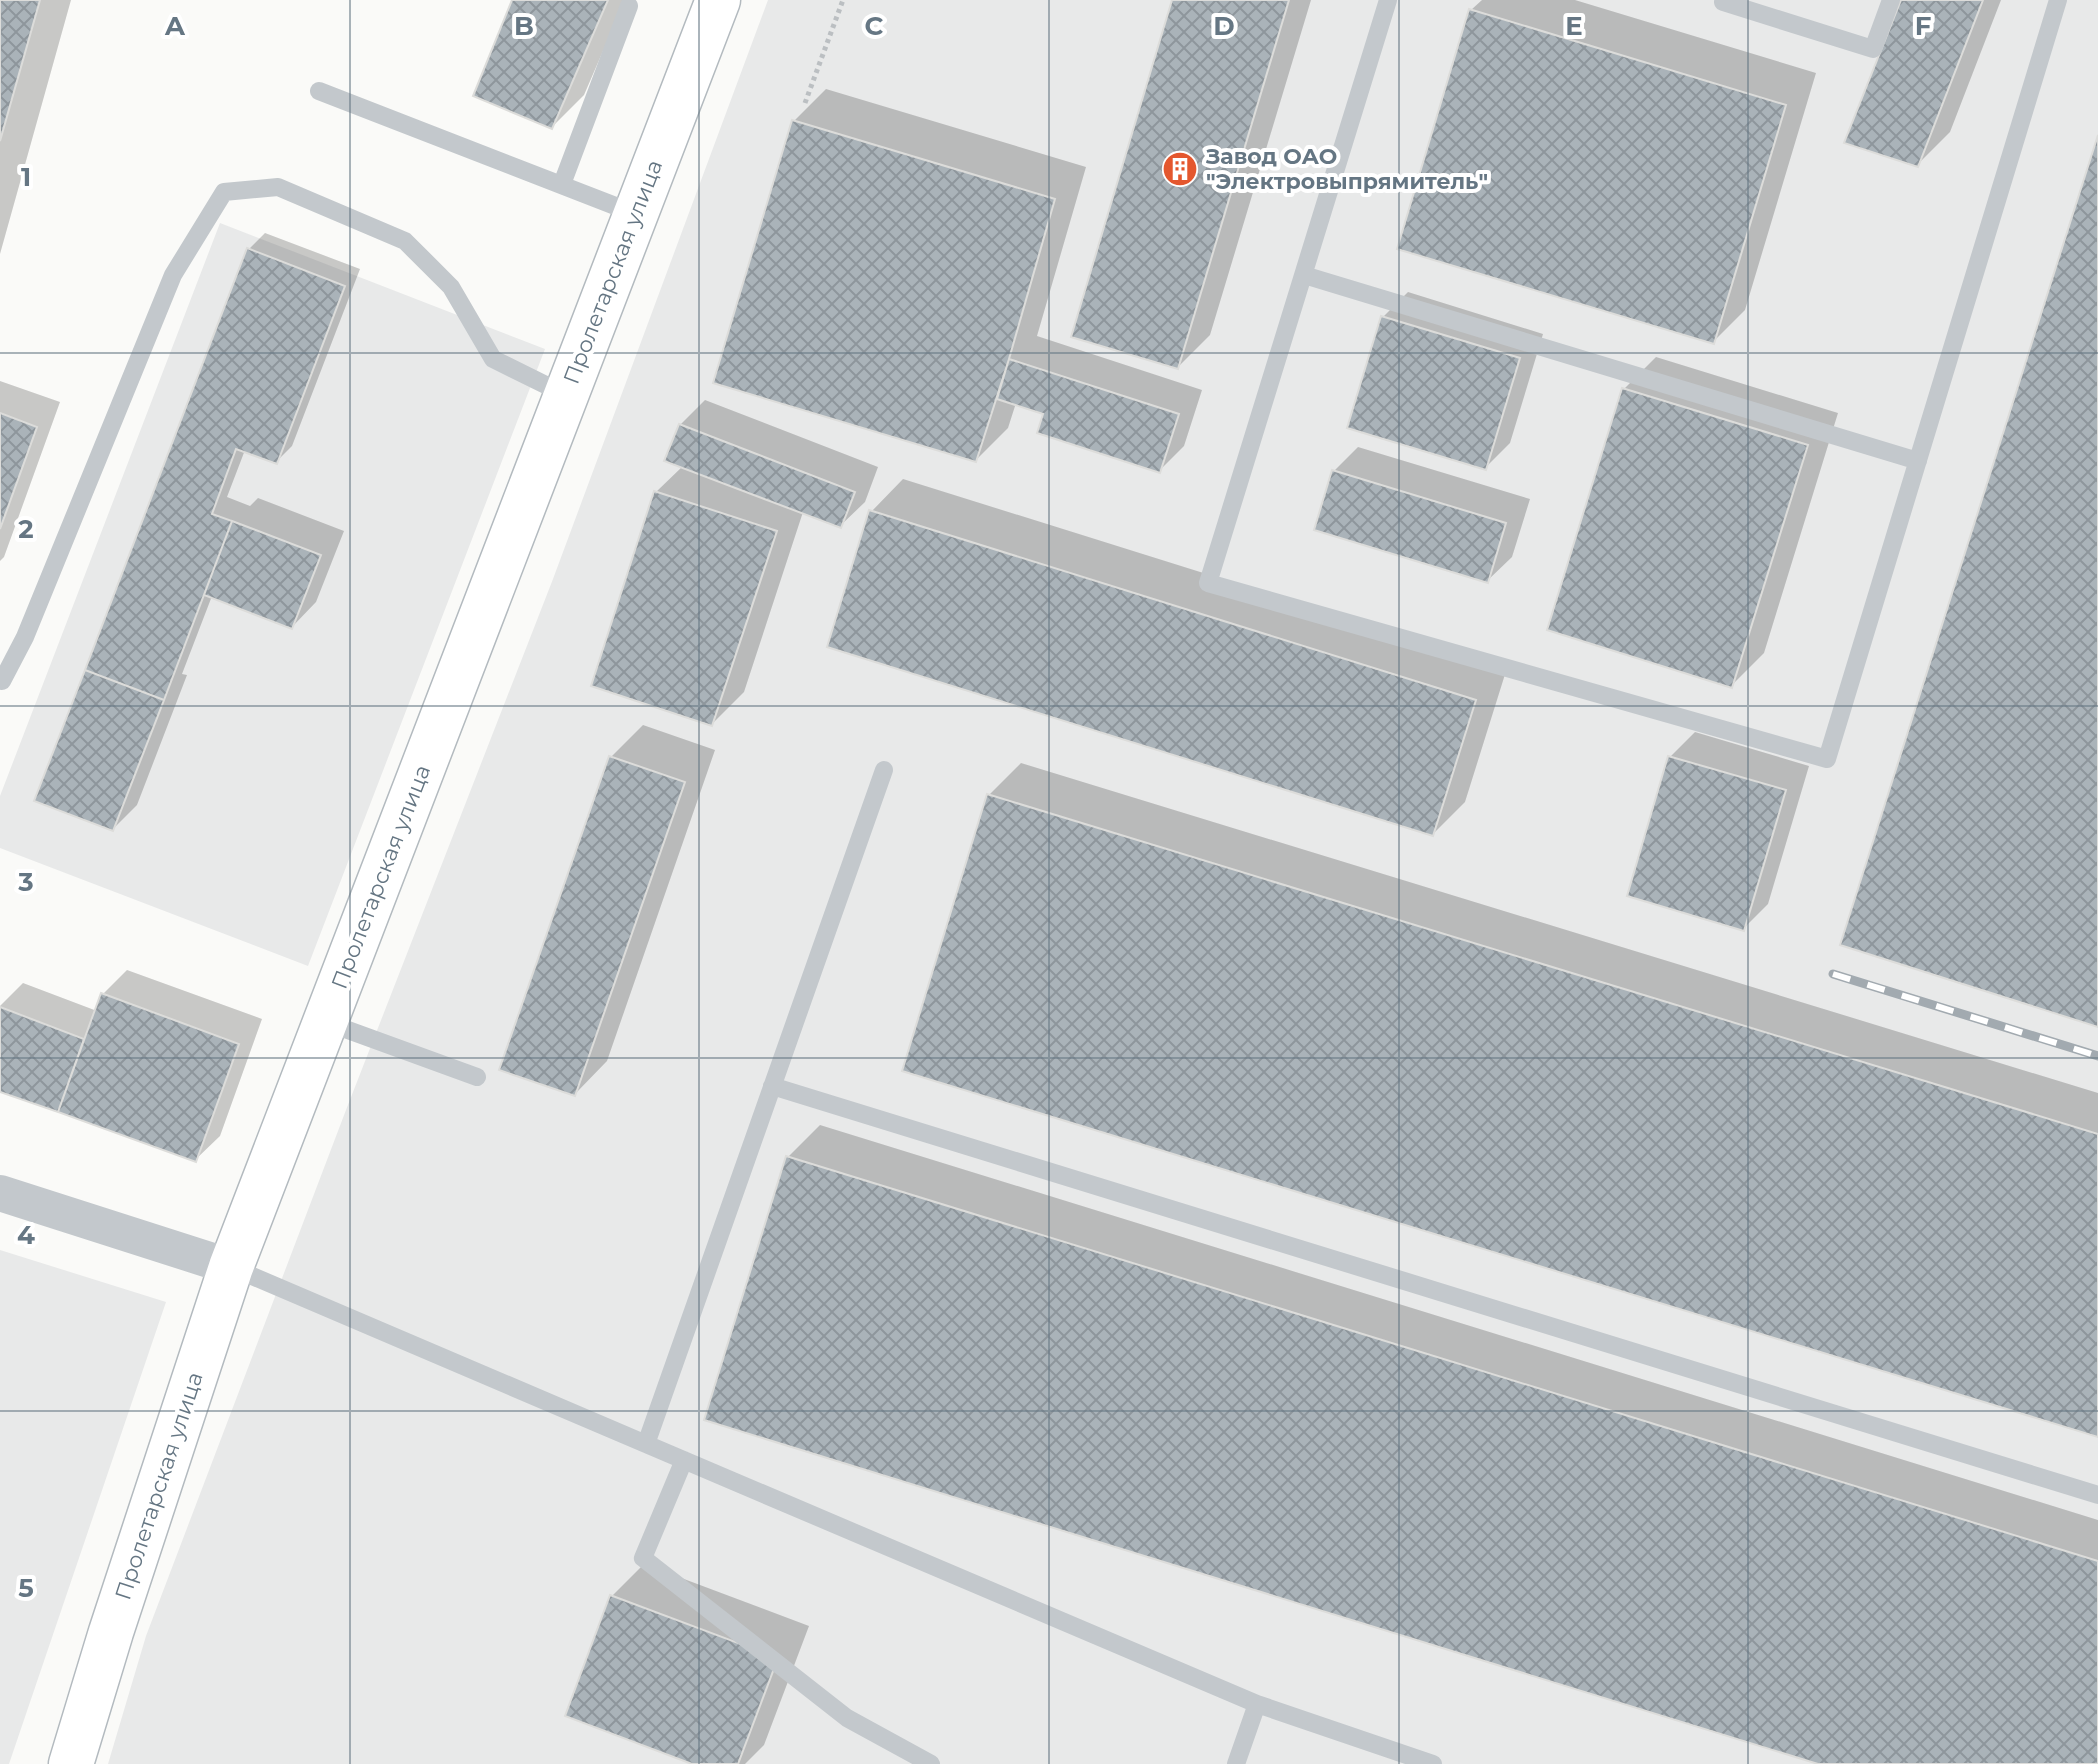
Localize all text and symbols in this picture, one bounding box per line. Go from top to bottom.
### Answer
text: A [164,10,186,42]
text: B [514,10,534,42]
text: C [865,10,884,42]
text: D [1213,10,1235,42]
text: E [1565,10,1583,42]
text: F [1915,10,1931,42]
place label: Завод ОАО "Электровыпрямитель" [1205,143,1488,195]
building icon: Завод ОАО "Электровыпрямитель" [1161,150,1199,188]
street label: Пролетарская улица [558,156,668,388]
text: 1 [21,161,31,193]
text: 2 [18,513,34,545]
street label: Пролетарская улица [326,761,436,993]
text: 3 [17,866,34,898]
text: 4 [17,1219,35,1251]
street label: Пролетарская улица [109,1369,209,1603]
text: 5 [18,1572,34,1604]

